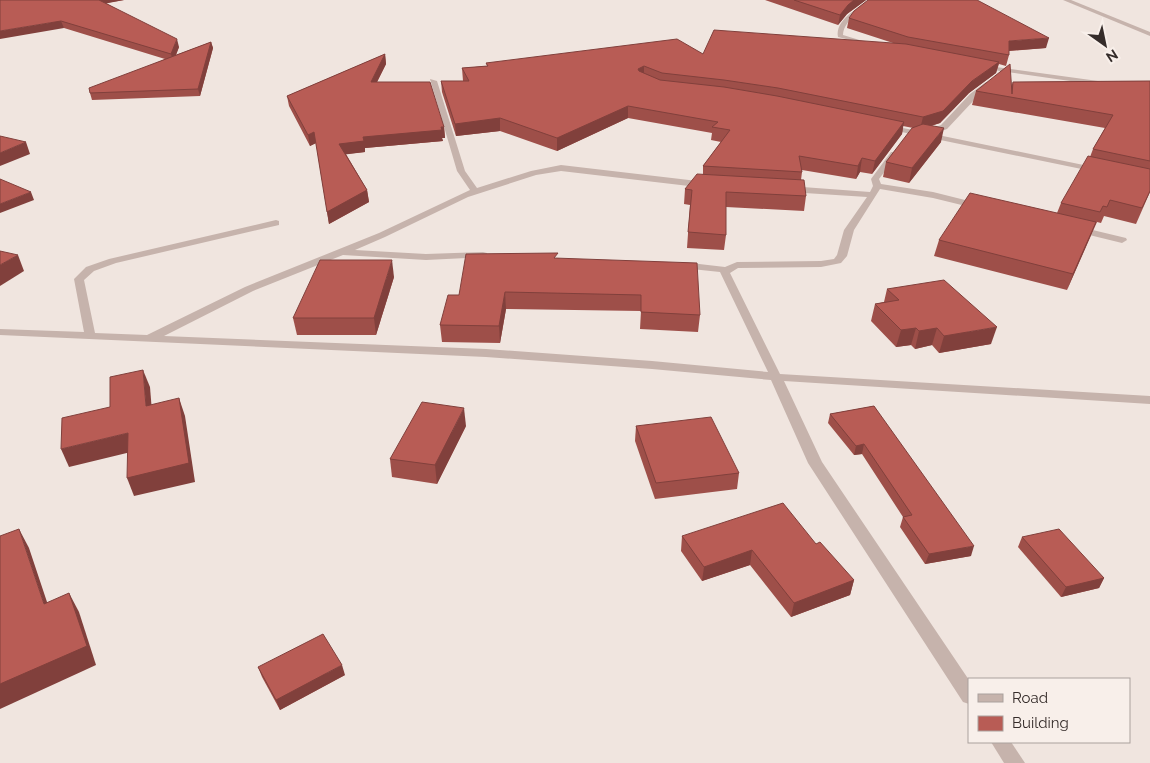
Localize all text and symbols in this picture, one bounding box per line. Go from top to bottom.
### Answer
north arrow [1080,20,1130,70]
text: N [1103,46,1121,66]
legend [968,678,1130,743]
text: Road [1012,689,1048,707]
text: Building [1012,714,1069,732]

